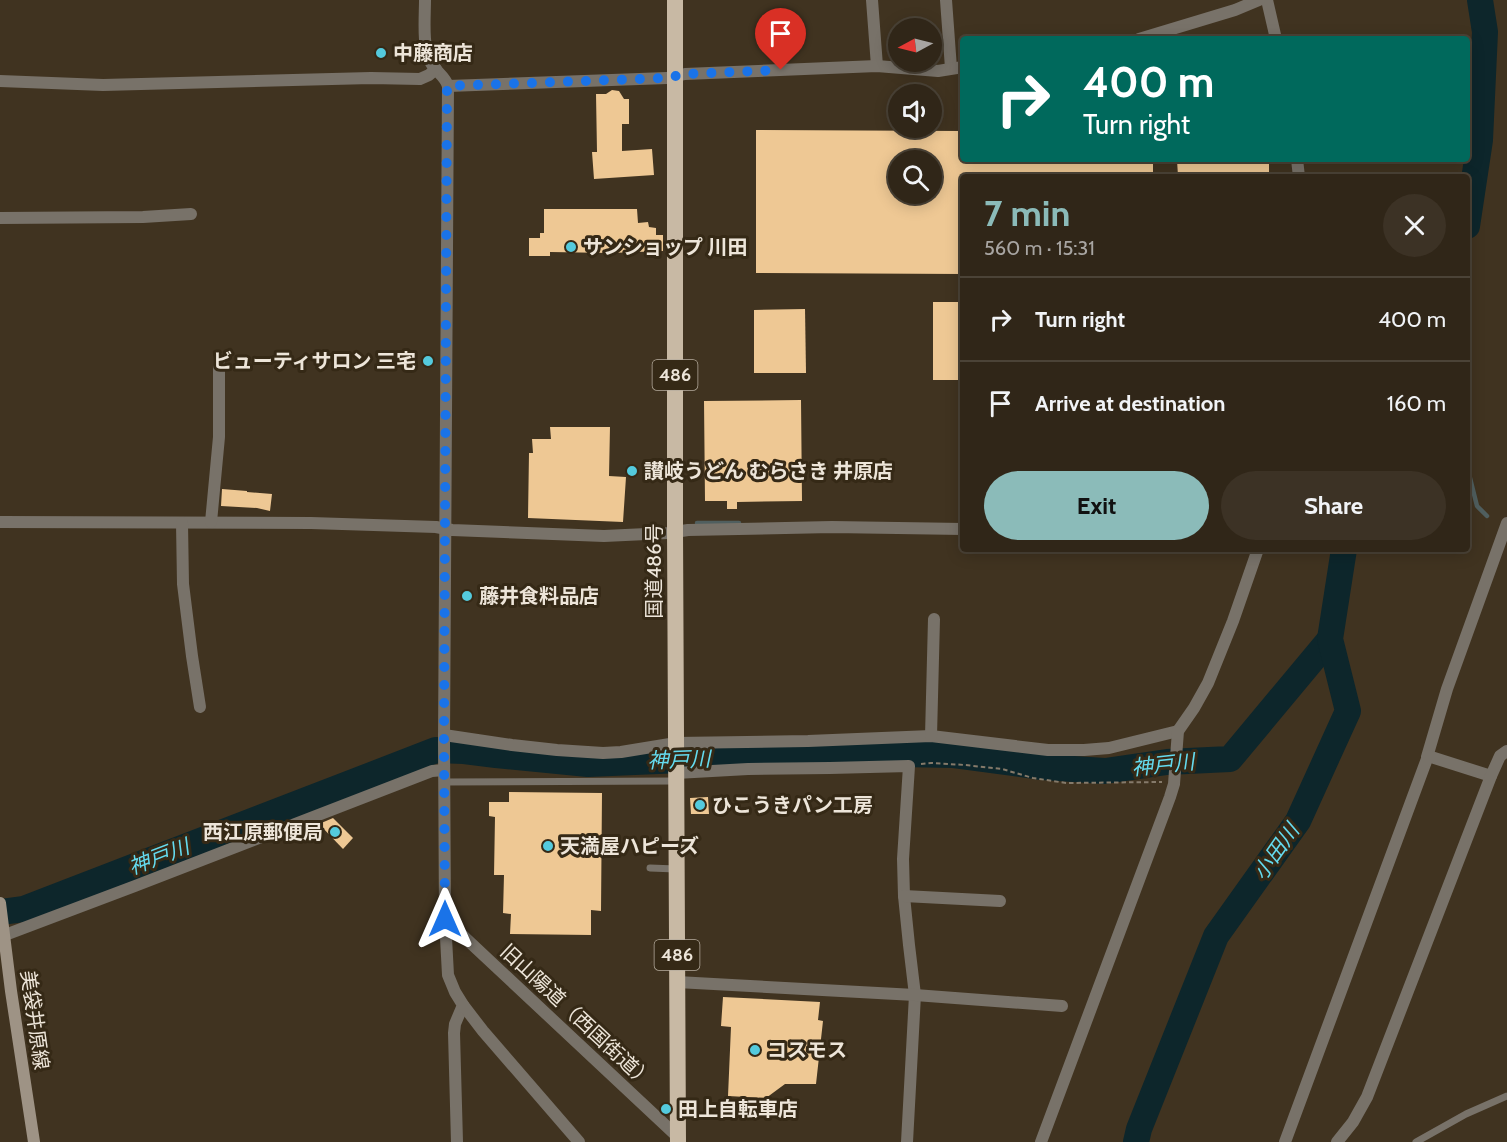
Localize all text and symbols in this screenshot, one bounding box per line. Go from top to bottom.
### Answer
pin [755,8,806,70]
icon: arrive [764,17,797,50]
north arrow [888,18,942,72]
map controls [888,18,942,204]
place label: 中藤商店 [393,41,473,65]
marker: 中藤商店 [374,46,388,60]
text: 400 m [1083,56,1214,108]
icon: right [984,60,1062,138]
button: sound [888,84,942,138]
text: Turn right [1083,108,1190,141]
button: search [888,150,942,204]
text: 7 min [984,191,1070,235]
button: close [1383,194,1446,257]
place label: サンショップ 川田 [583,235,748,259]
text: 560 m · 15:31 [984,236,1095,260]
marker: サンショップ 川田 [564,240,578,254]
icon: right [984,303,1017,336]
text: Turn right [1035,306,1125,333]
text: 400 m [1378,306,1446,333]
place label: ビューティサロン 三宅 [213,349,416,373]
marker: ビューティサロン 三宅 [421,354,435,368]
road number: 486 [652,360,698,390]
icon: arrive [984,387,1017,420]
text: Arrive at destination [1035,390,1225,417]
text: 160 m [1387,390,1446,417]
place label: 讃岐うどん むらさき 井原店 [644,459,893,483]
marker: 讃岐うどん むらさき 井原店 [625,464,639,478]
button: Exit [984,471,1209,540]
button: Share [1221,471,1446,540]
street label: 国道486号 [642,523,666,619]
place label: 藤井食料品店 [479,584,599,608]
marker: 藤井食料品店 [460,589,474,603]
water label: 神戸川 [647,746,713,773]
water label: 神戸川 [1130,749,1198,780]
place label: ひこうきパン工房 [712,793,873,817]
marker: ひこうきパン工房 [693,798,707,812]
water label: 小田川 [1247,817,1305,885]
place label: 西江原郵便局 [203,820,323,844]
marker: 西江原郵便局 [328,825,342,839]
water label: 神戸川 [125,833,195,879]
place label: 天満屋ハピーズ [560,834,699,858]
marker: 天満屋ハピーズ [541,839,555,853]
position arrow [413,887,477,951]
street label: 旧山陽道（西国街道） [496,939,658,1093]
road number: 486 [654,940,700,970]
street label: 美袋井原線 [16,969,54,1071]
place label: コスモス [767,1038,847,1062]
marker: コスモス [748,1043,762,1057]
place label: 田上自転車店 [678,1097,798,1121]
marker: 田上自転車店 [659,1102,673,1116]

